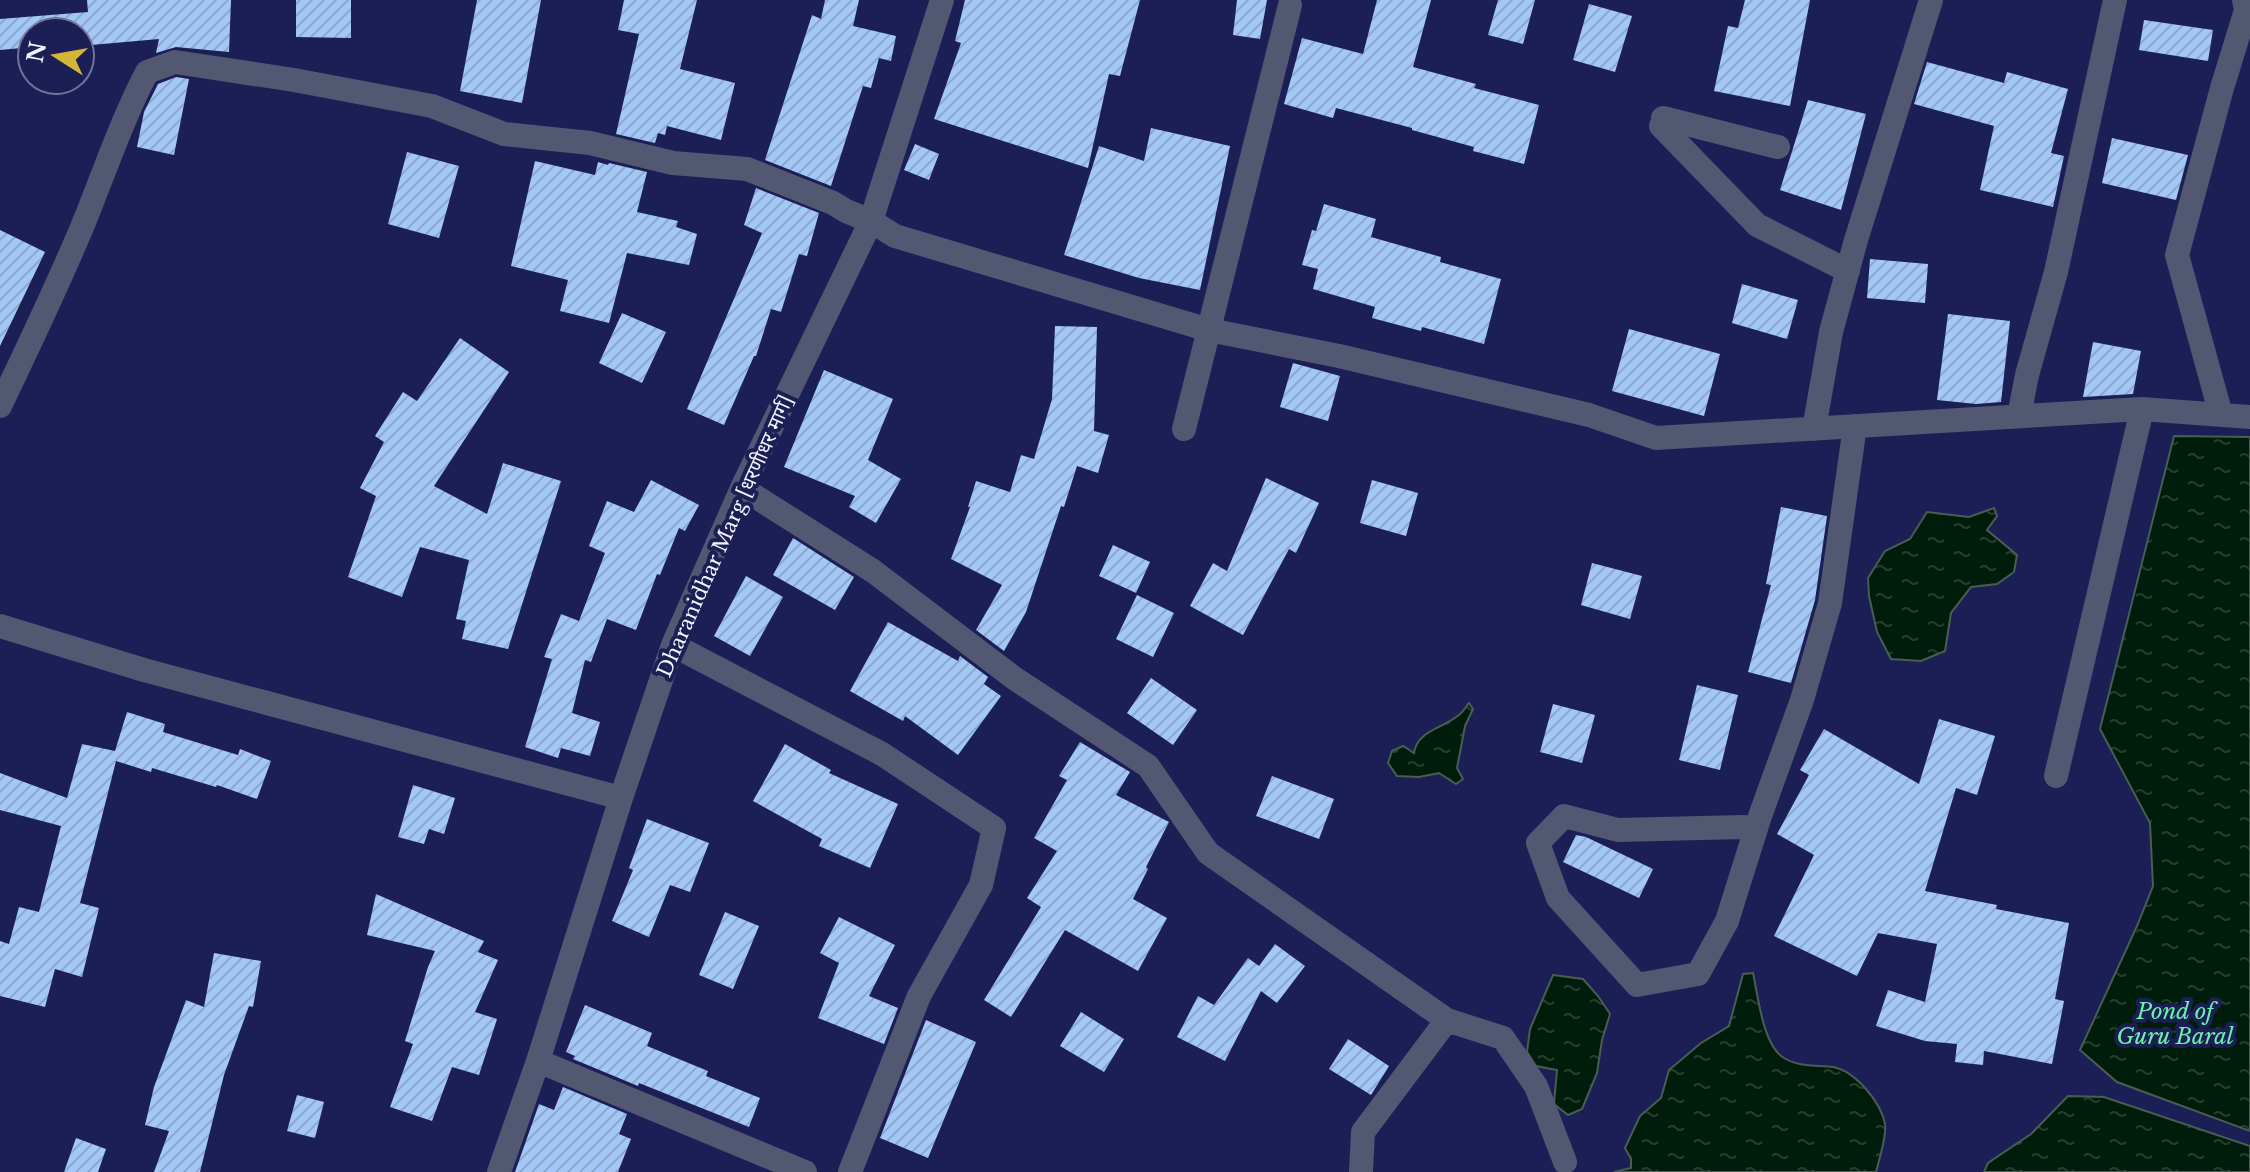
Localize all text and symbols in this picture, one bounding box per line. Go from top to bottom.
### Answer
north arrow [16,16,96,96]
text: N [22,39,52,65]
street label: Dharanidhar Marg [धरणीधर मार्ग] [652,391,798,681]
water label: Pond of Guru Baral [2116,998,2234,1050]

